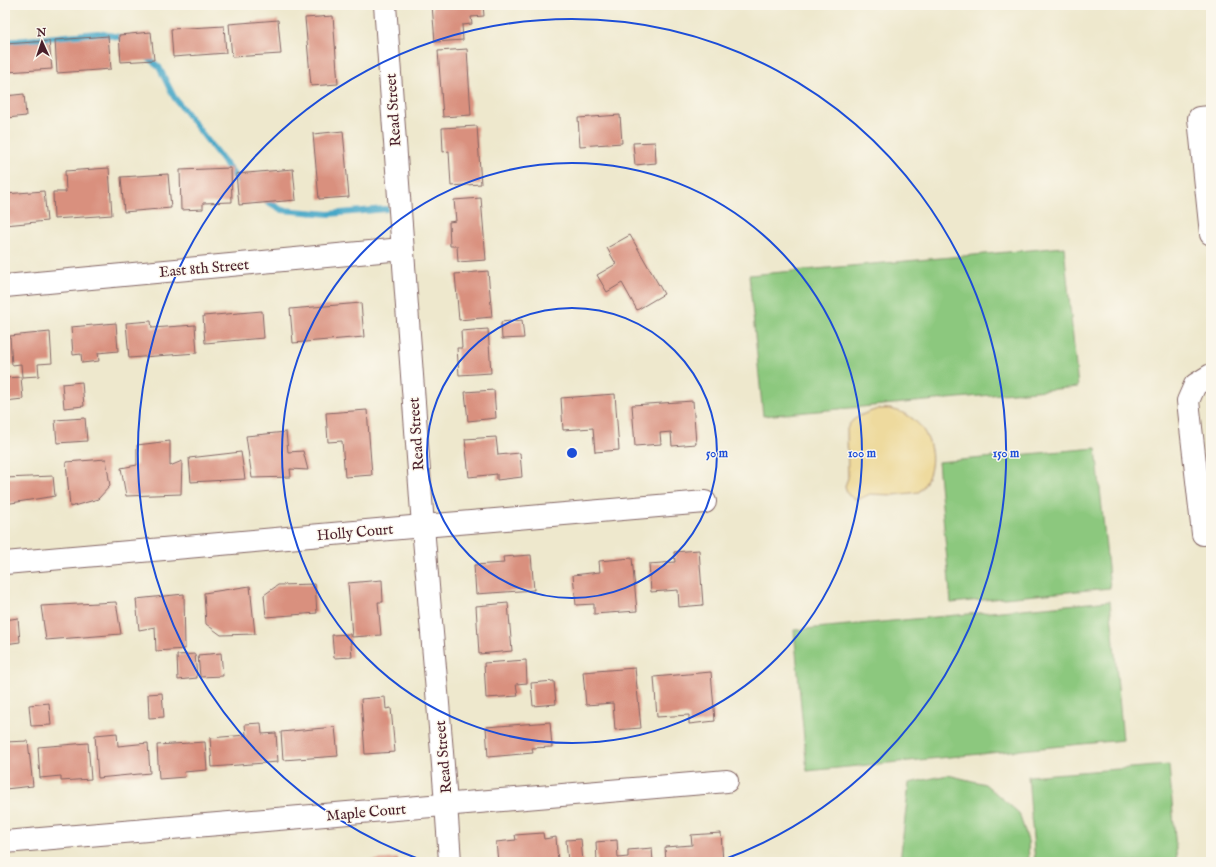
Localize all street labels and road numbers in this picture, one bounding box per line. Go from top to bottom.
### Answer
street label: Read Street [381,73,406,147]
street label: East 8th Street [158,255,250,282]
street label: Read Street [404,397,429,471]
street label: Holly Court [316,520,394,545]
street label: Read Street [431,720,456,794]
street label: Maple Court [325,800,407,825]

